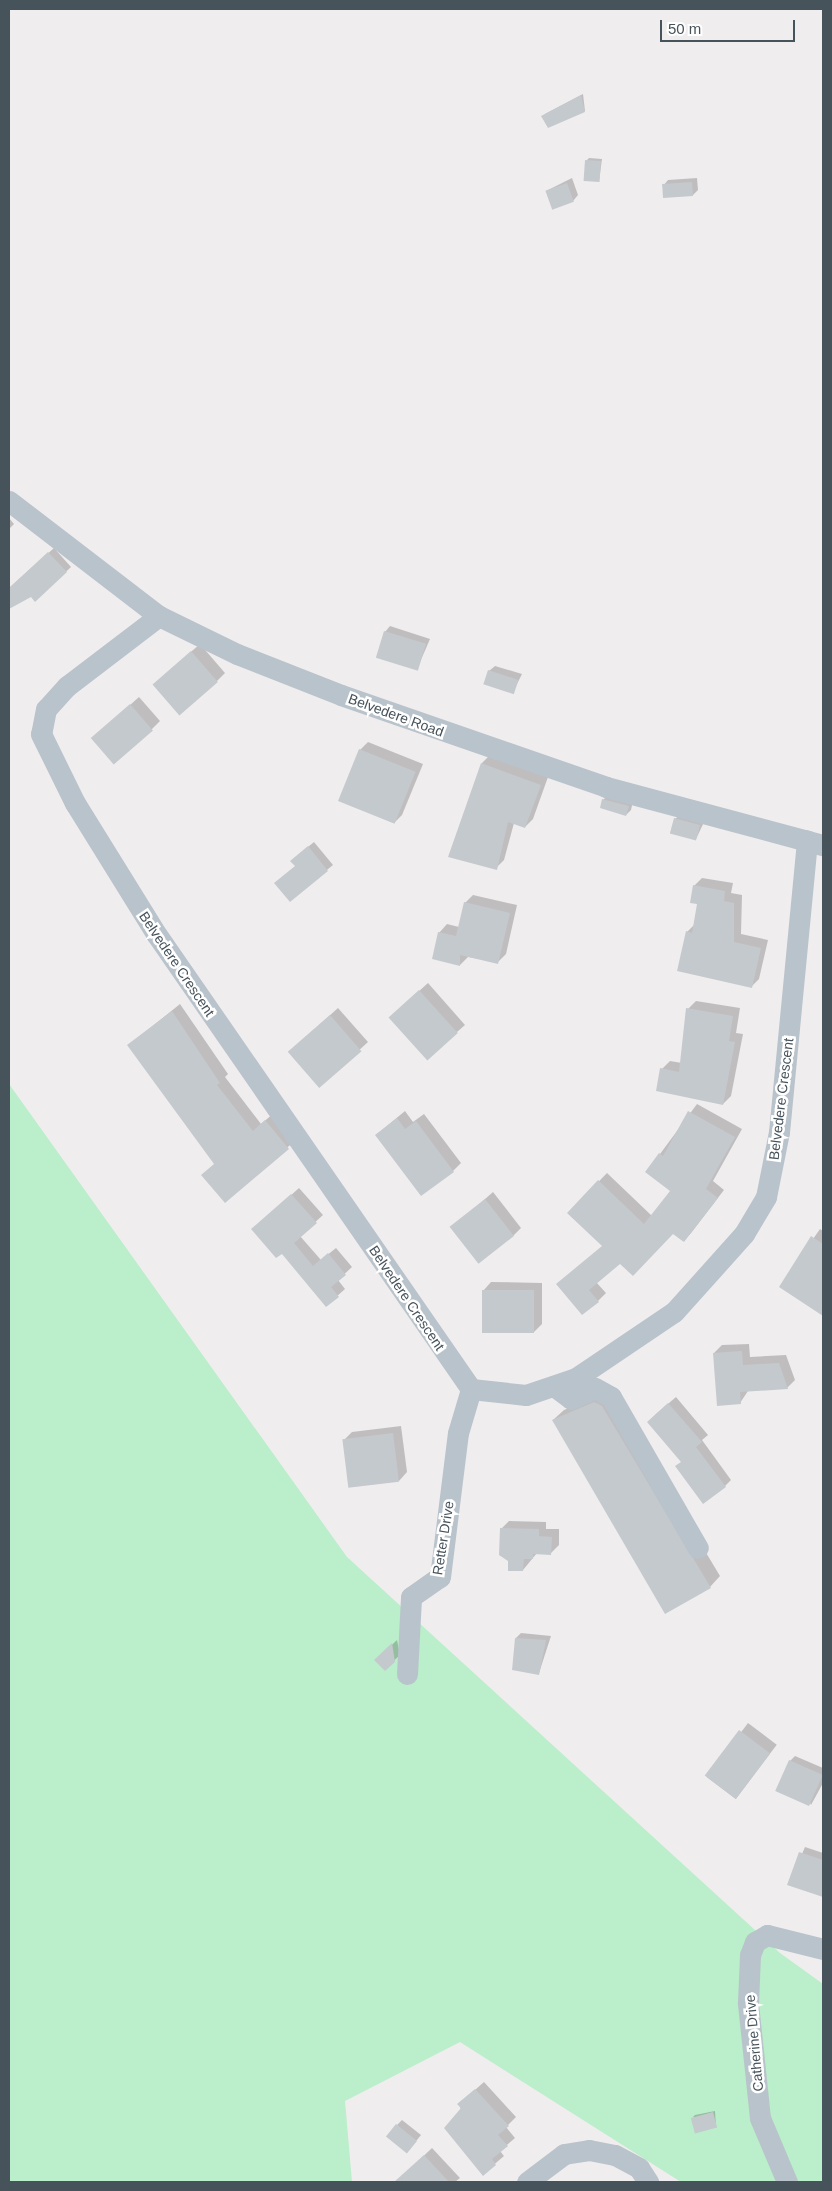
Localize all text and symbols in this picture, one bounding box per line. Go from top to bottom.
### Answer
scale bar [662,10,797,42]
text: 50 m [668,20,701,37]
street label: Belvedere Road [346,690,446,740]
street label: Belvedere Crescent [136,908,218,1020]
street label: Belvedere Crescent [765,1037,797,1161]
street label: Belvedere Crescent [366,1242,448,1354]
street label: Retter Drive [429,1500,457,1576]
street label: Catherine Drive [741,1994,767,2092]

